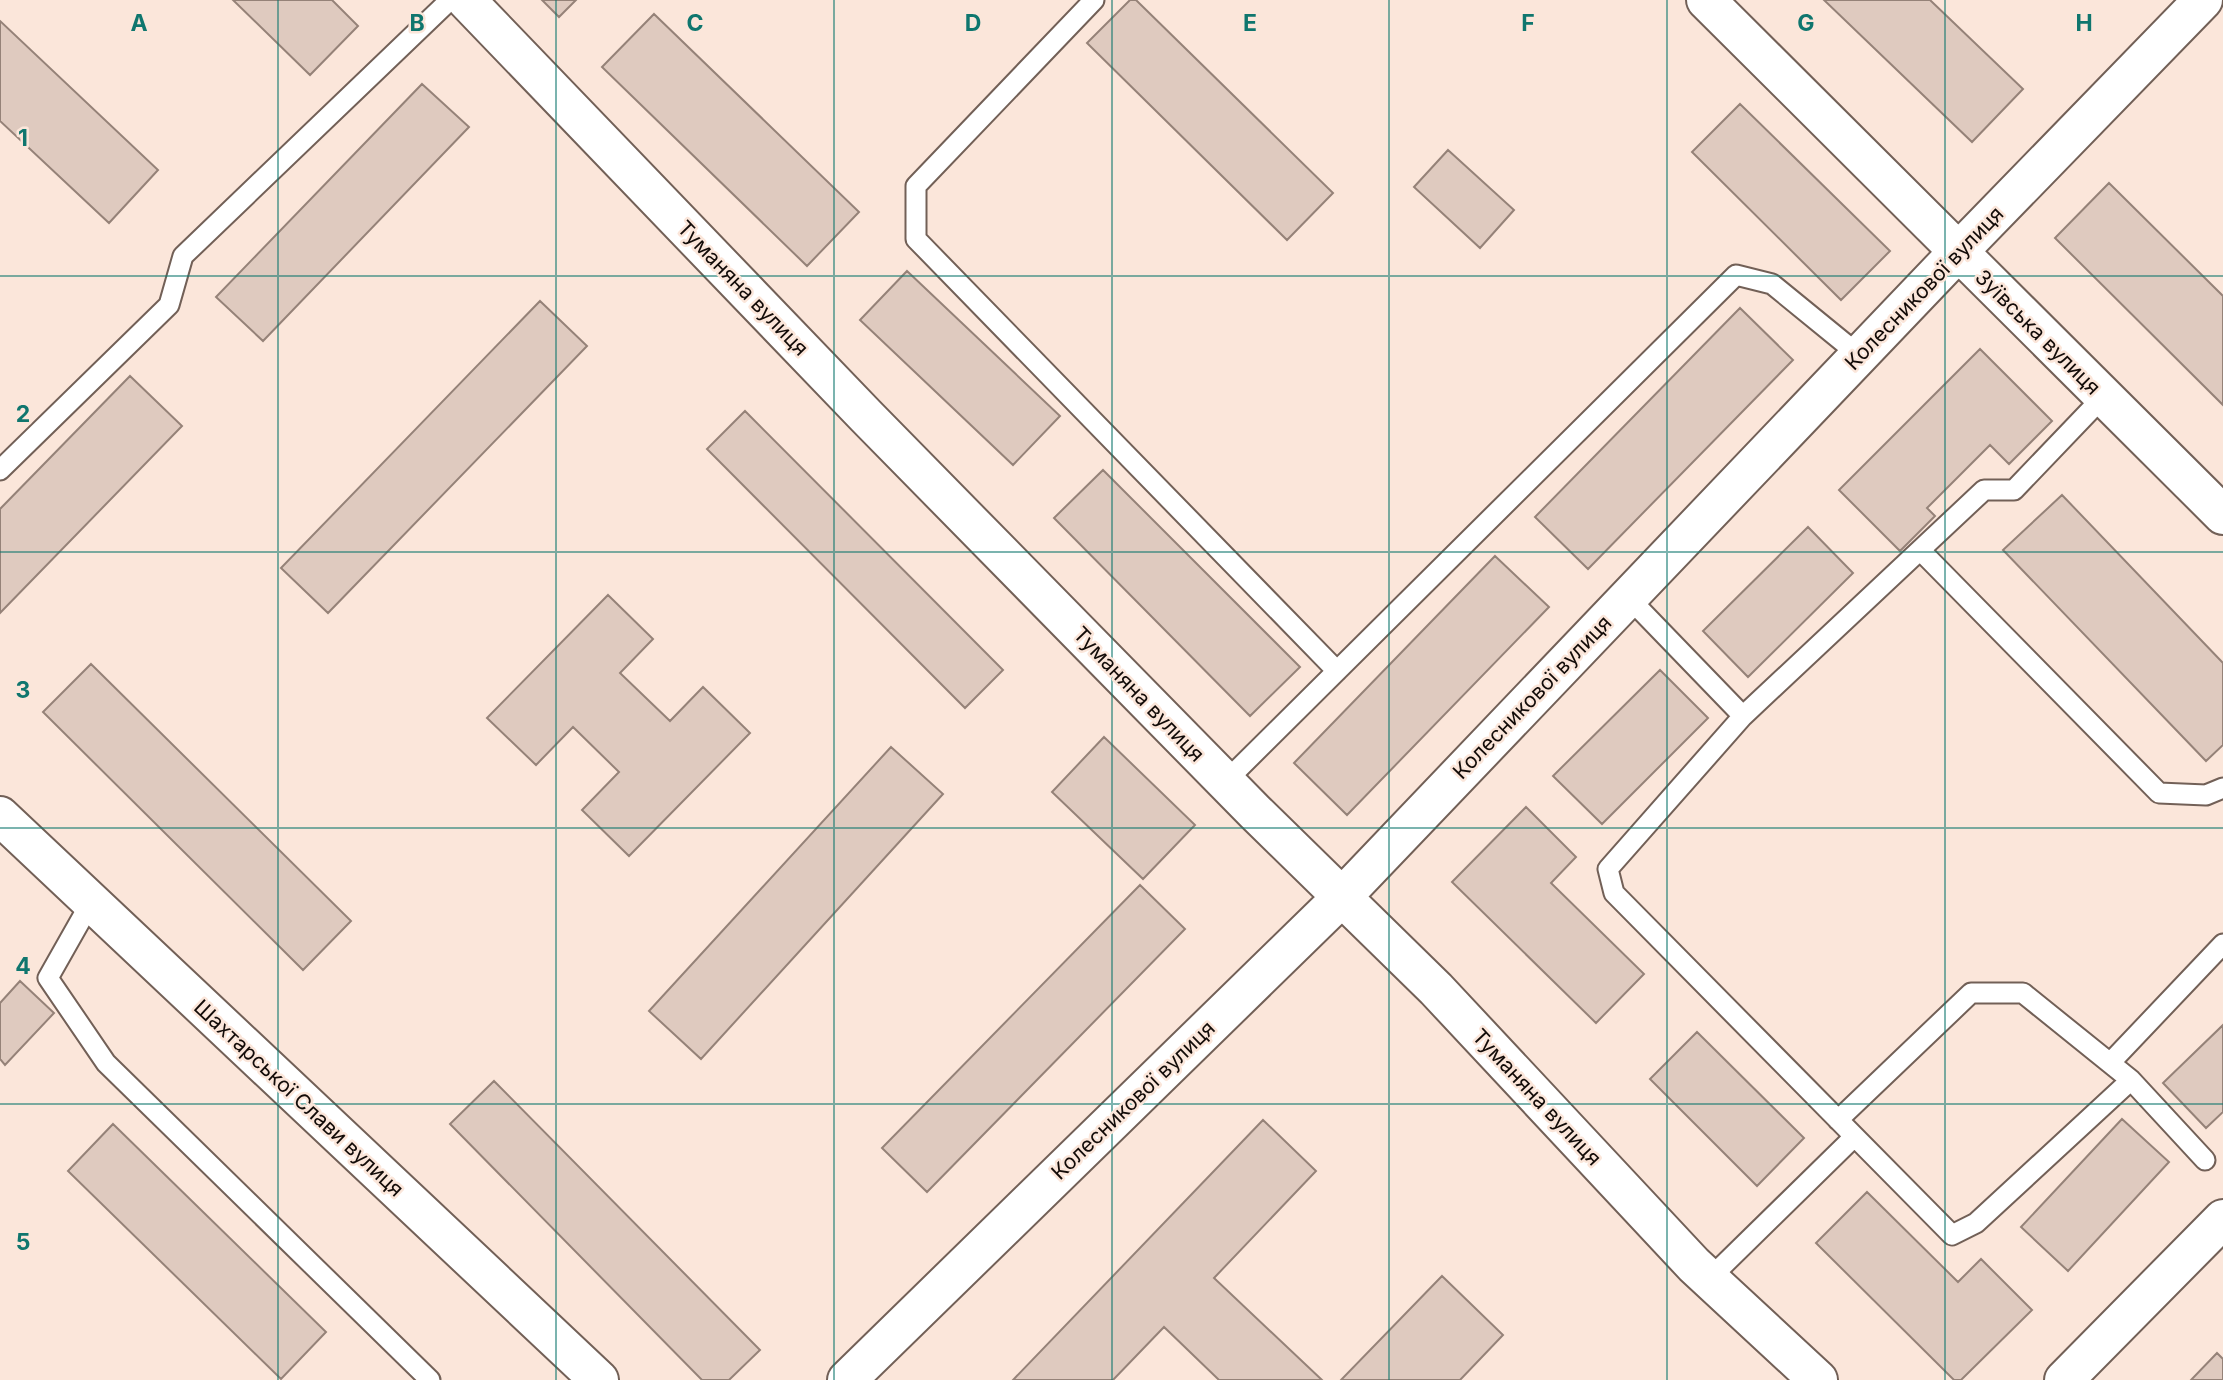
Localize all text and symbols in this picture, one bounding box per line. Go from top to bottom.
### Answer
text: A [130,9,148,37]
text: B [409,9,425,37]
text: C [686,9,704,37]
text: D [965,9,981,37]
text: E [1243,9,1257,37]
text: F [1521,9,1535,37]
text: G [1797,9,1815,37]
text: H [2075,9,2093,37]
text: 1 [18,124,28,152]
street label: Колесникової вулиця [1840,201,2008,375]
street label: Туманяна вулиця [672,215,814,361]
street label: Зуївська вулиця [1970,264,2106,400]
text: 2 [16,400,30,428]
street label: Колесникової вулиця [1448,610,1616,784]
street label: Туманяна вулиця [1068,621,1210,767]
text: 3 [16,676,30,704]
text: 4 [15,952,31,980]
street label: Шахтарської Слави вулиця [189,994,409,1202]
street label: Колесникової вулиця [1046,1016,1220,1184]
street label: Туманяна вулиця [1467,1024,1607,1170]
text: 5 [16,1228,30,1256]

